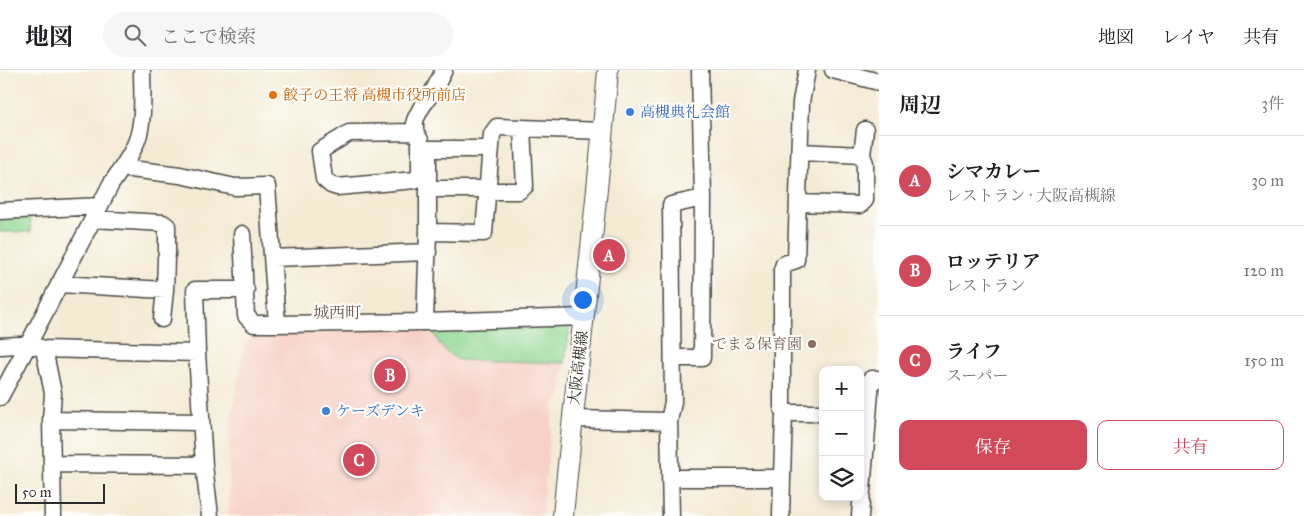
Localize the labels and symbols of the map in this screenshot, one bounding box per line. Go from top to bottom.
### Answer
place label: 餃子の王将 高槻市役所前店 [283,86,466,104]
marker: 餃子の王将 高槻市役所前店 [267,89,279,101]
place label: 高槻典礼会館 [640,103,730,121]
marker: 高槻典礼会館 [624,106,636,118]
pin: A [593,236,625,274]
your location [570,287,596,313]
district label: 城西町 [313,303,361,322]
street label: 大阪高槻線 [564,330,592,406]
place label: でまる保育園 [712,335,802,353]
marker: でまる保育園 [806,338,818,350]
pin: B [374,356,406,394]
place label: ケーズデンキ [336,402,425,420]
marker: ケーズデンキ [320,405,332,417]
pin: C [343,441,375,479]
scale bar [15,481,105,504]

